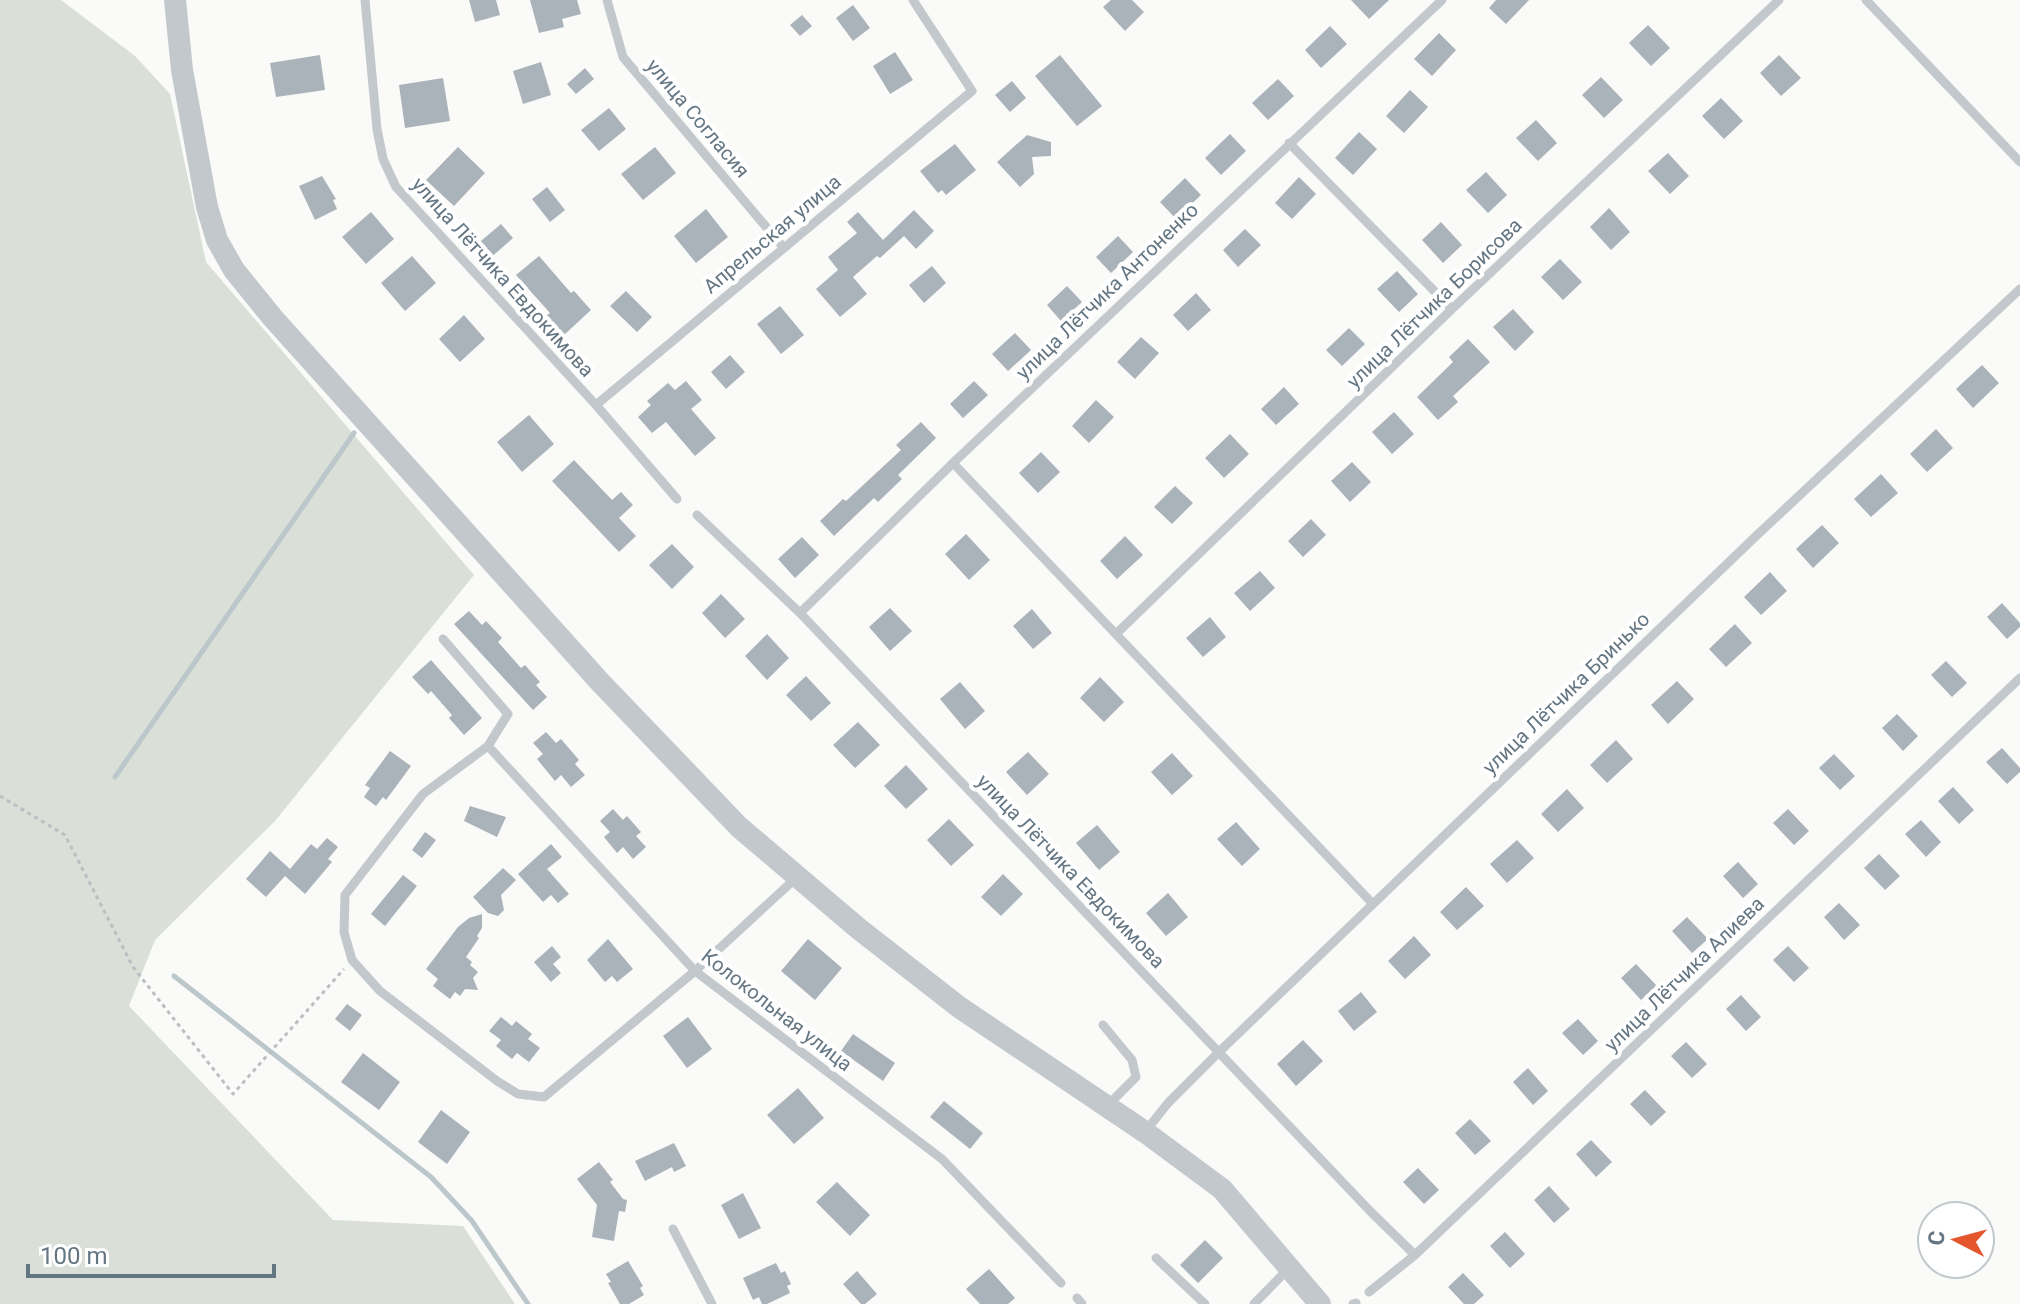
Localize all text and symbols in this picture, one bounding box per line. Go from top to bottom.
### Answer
street label: улица Согласия [641,54,755,182]
street label: Апрельская улица [698,170,846,298]
street label: улица Лётчика Евдокимова [407,172,599,382]
street label: улица Лётчика Антоненко [1011,198,1203,384]
street label: улица Лётчика Борисова [1341,213,1527,393]
street label: улица Лётчика Бринько [1477,607,1655,779]
street label: улица Лётчика Евдокимова [972,769,1170,973]
street label: улица Лётчика Алиева [1599,892,1769,1056]
street label: Колокольная улица [697,944,857,1076]
north arrow [1916,1200,1996,1280]
scale bar [28,1228,274,1278]
text: С [1923,1229,1950,1246]
text: 100 m [40,1242,107,1270]

